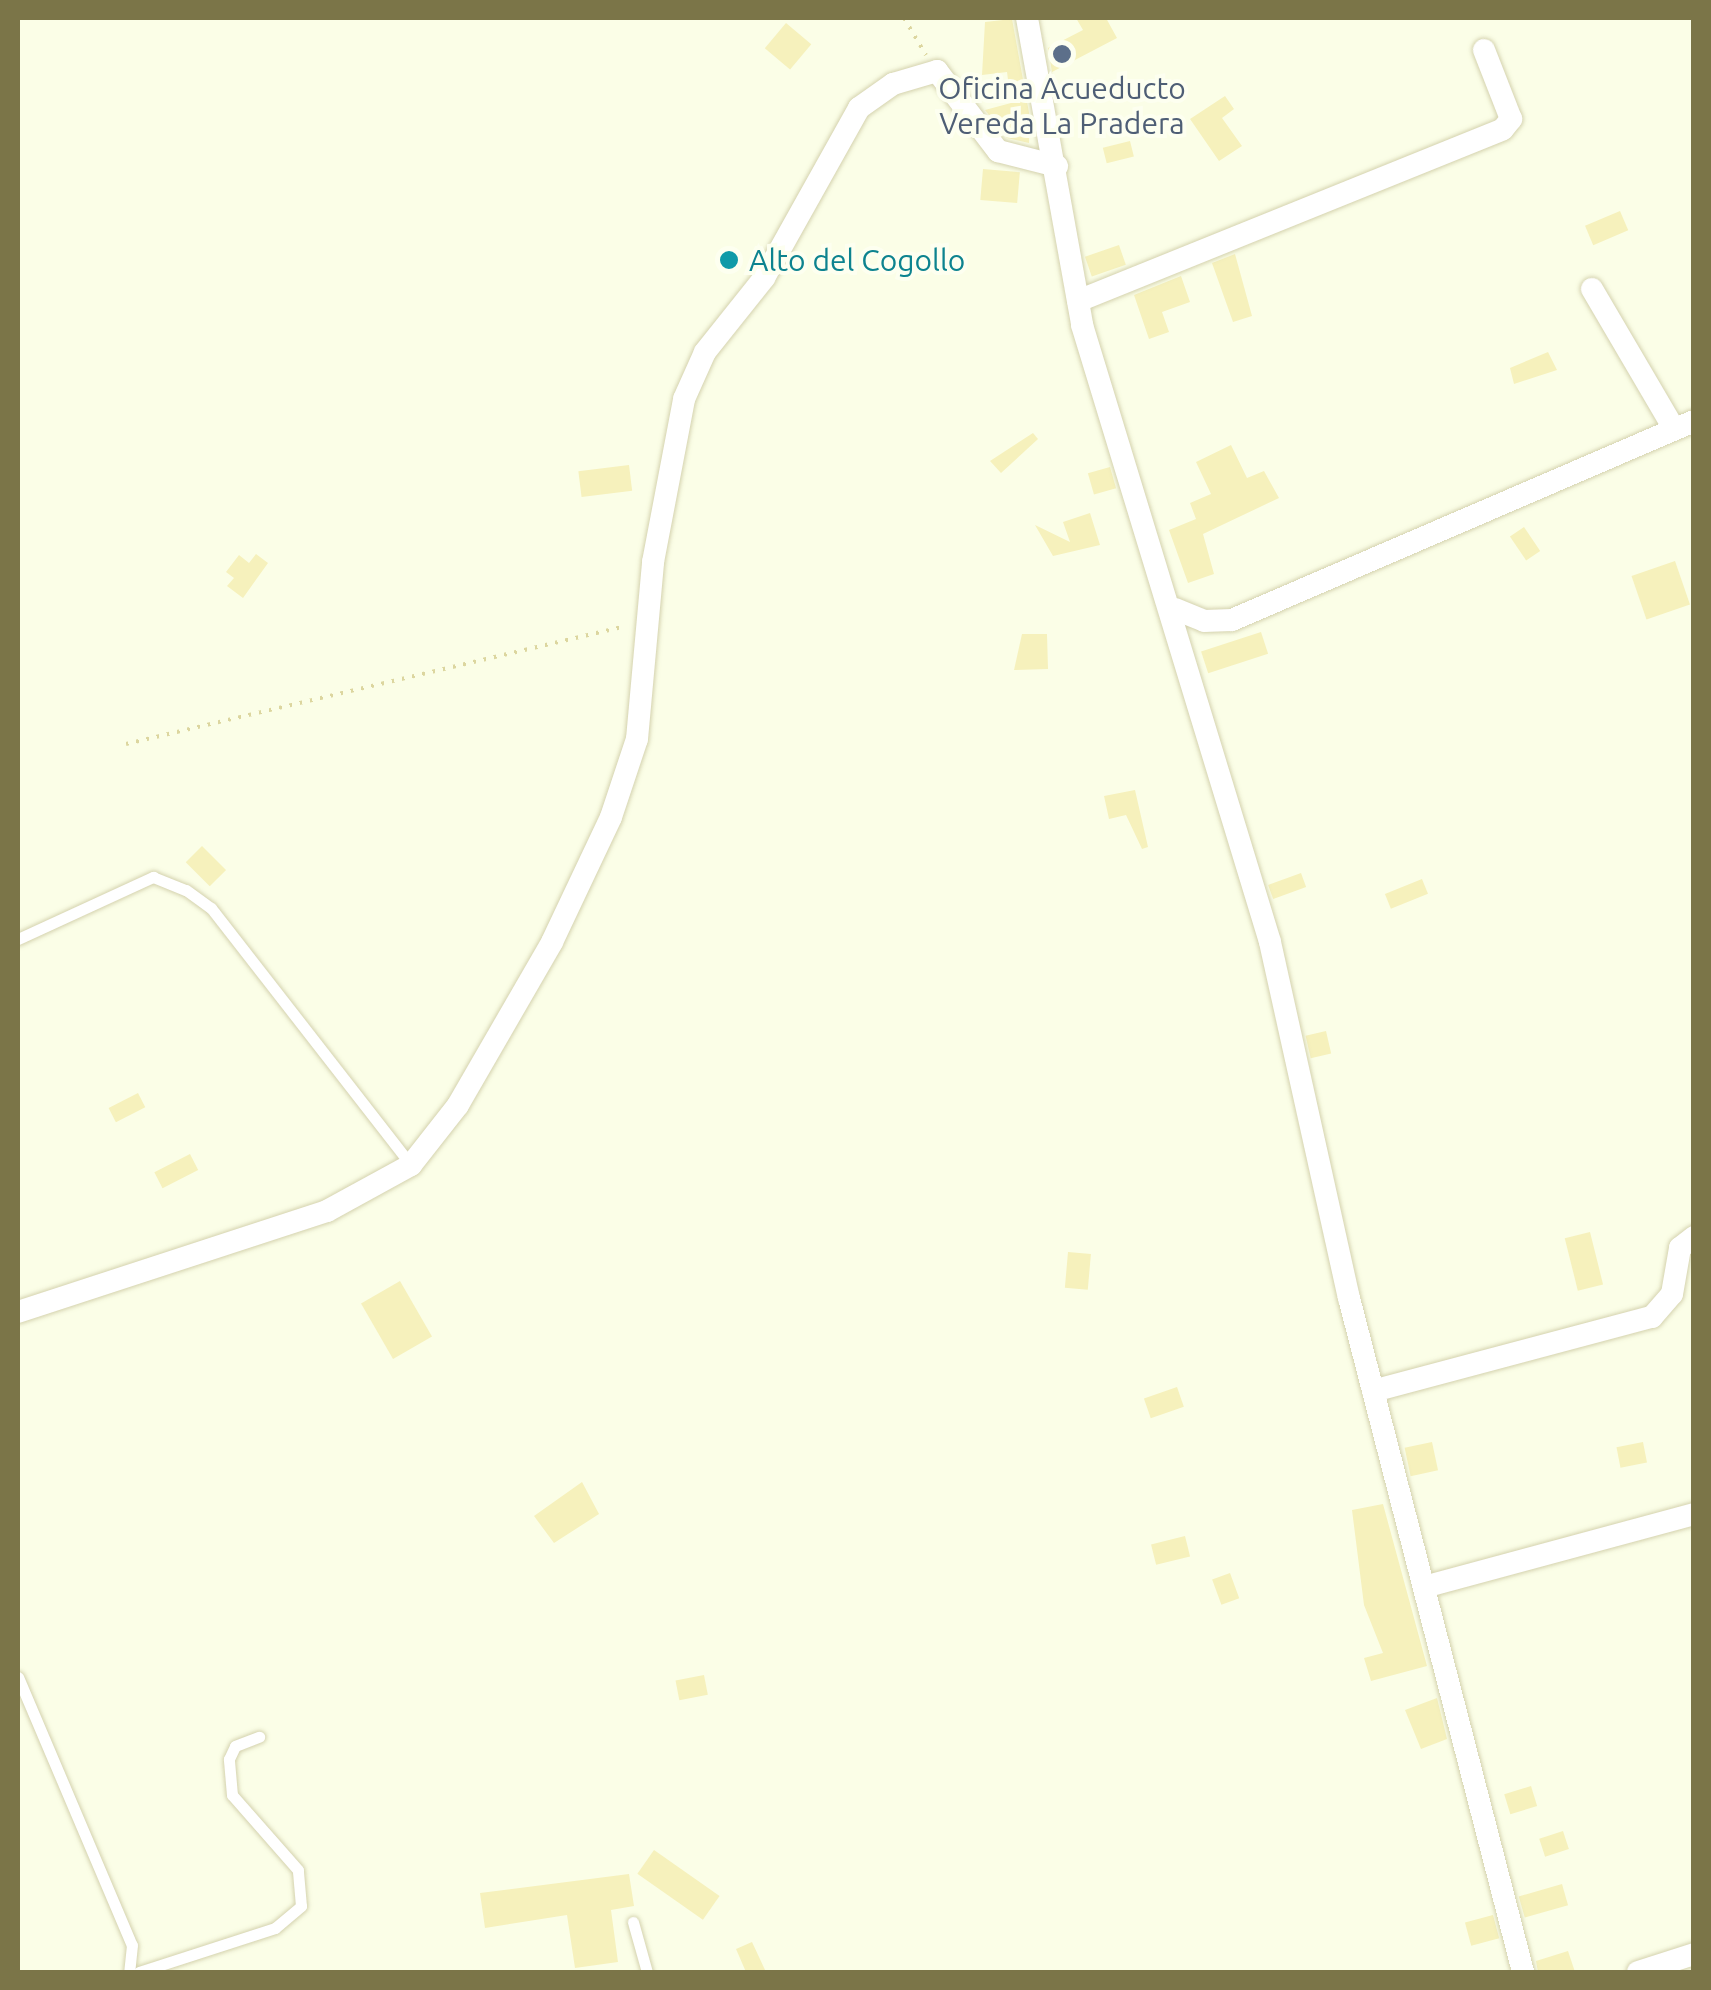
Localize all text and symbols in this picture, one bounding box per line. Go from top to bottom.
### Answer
marker: Oficina Acueducto Vereda La Pradera [1051,43,1073,65]
place label: Oficina Acueducto Vereda La Pradera [938,70,1186,140]
place label: Alto del Cogollo [749,242,965,278]
marker: Alto del Cogollo [718,249,740,271]

